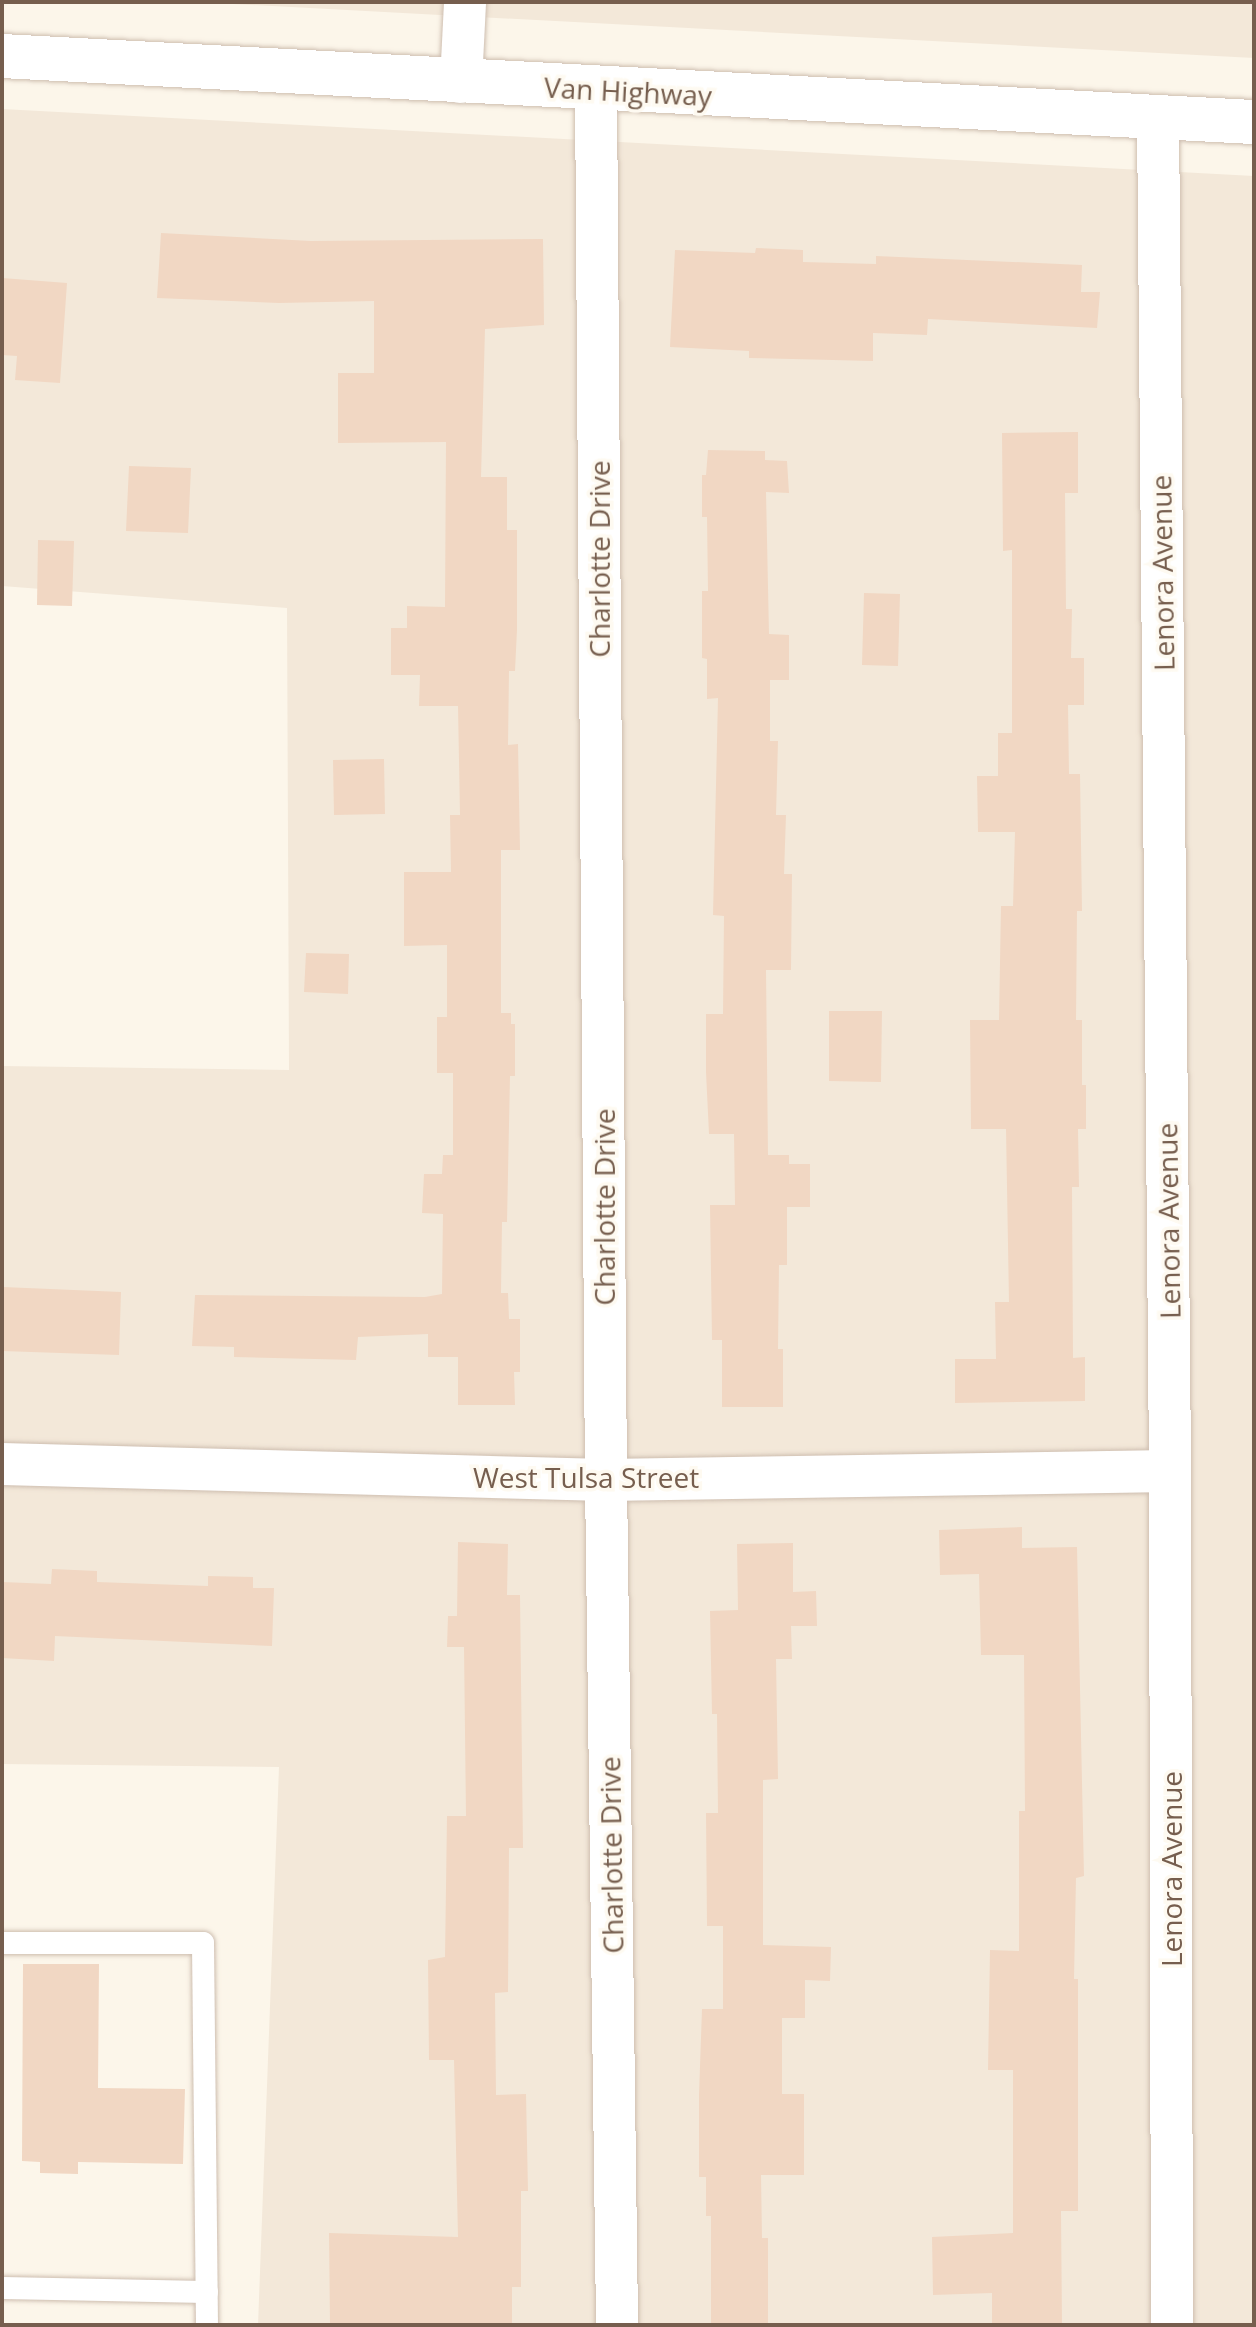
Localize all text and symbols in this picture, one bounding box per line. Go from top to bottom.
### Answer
street label: Van Highway [543,70,713,112]
street label: Charlotte Drive [582,460,616,658]
street label: Lenora Avenue [1143,475,1181,671]
street label: Charlotte Drive [587,1108,621,1306]
street label: Lenora Avenue [1149,1123,1187,1319]
street label: West Tulsa Street [473,1460,699,1494]
street label: Charlotte Drive [592,1756,630,1954]
street label: Lenora Avenue [1154,1771,1188,1967]

